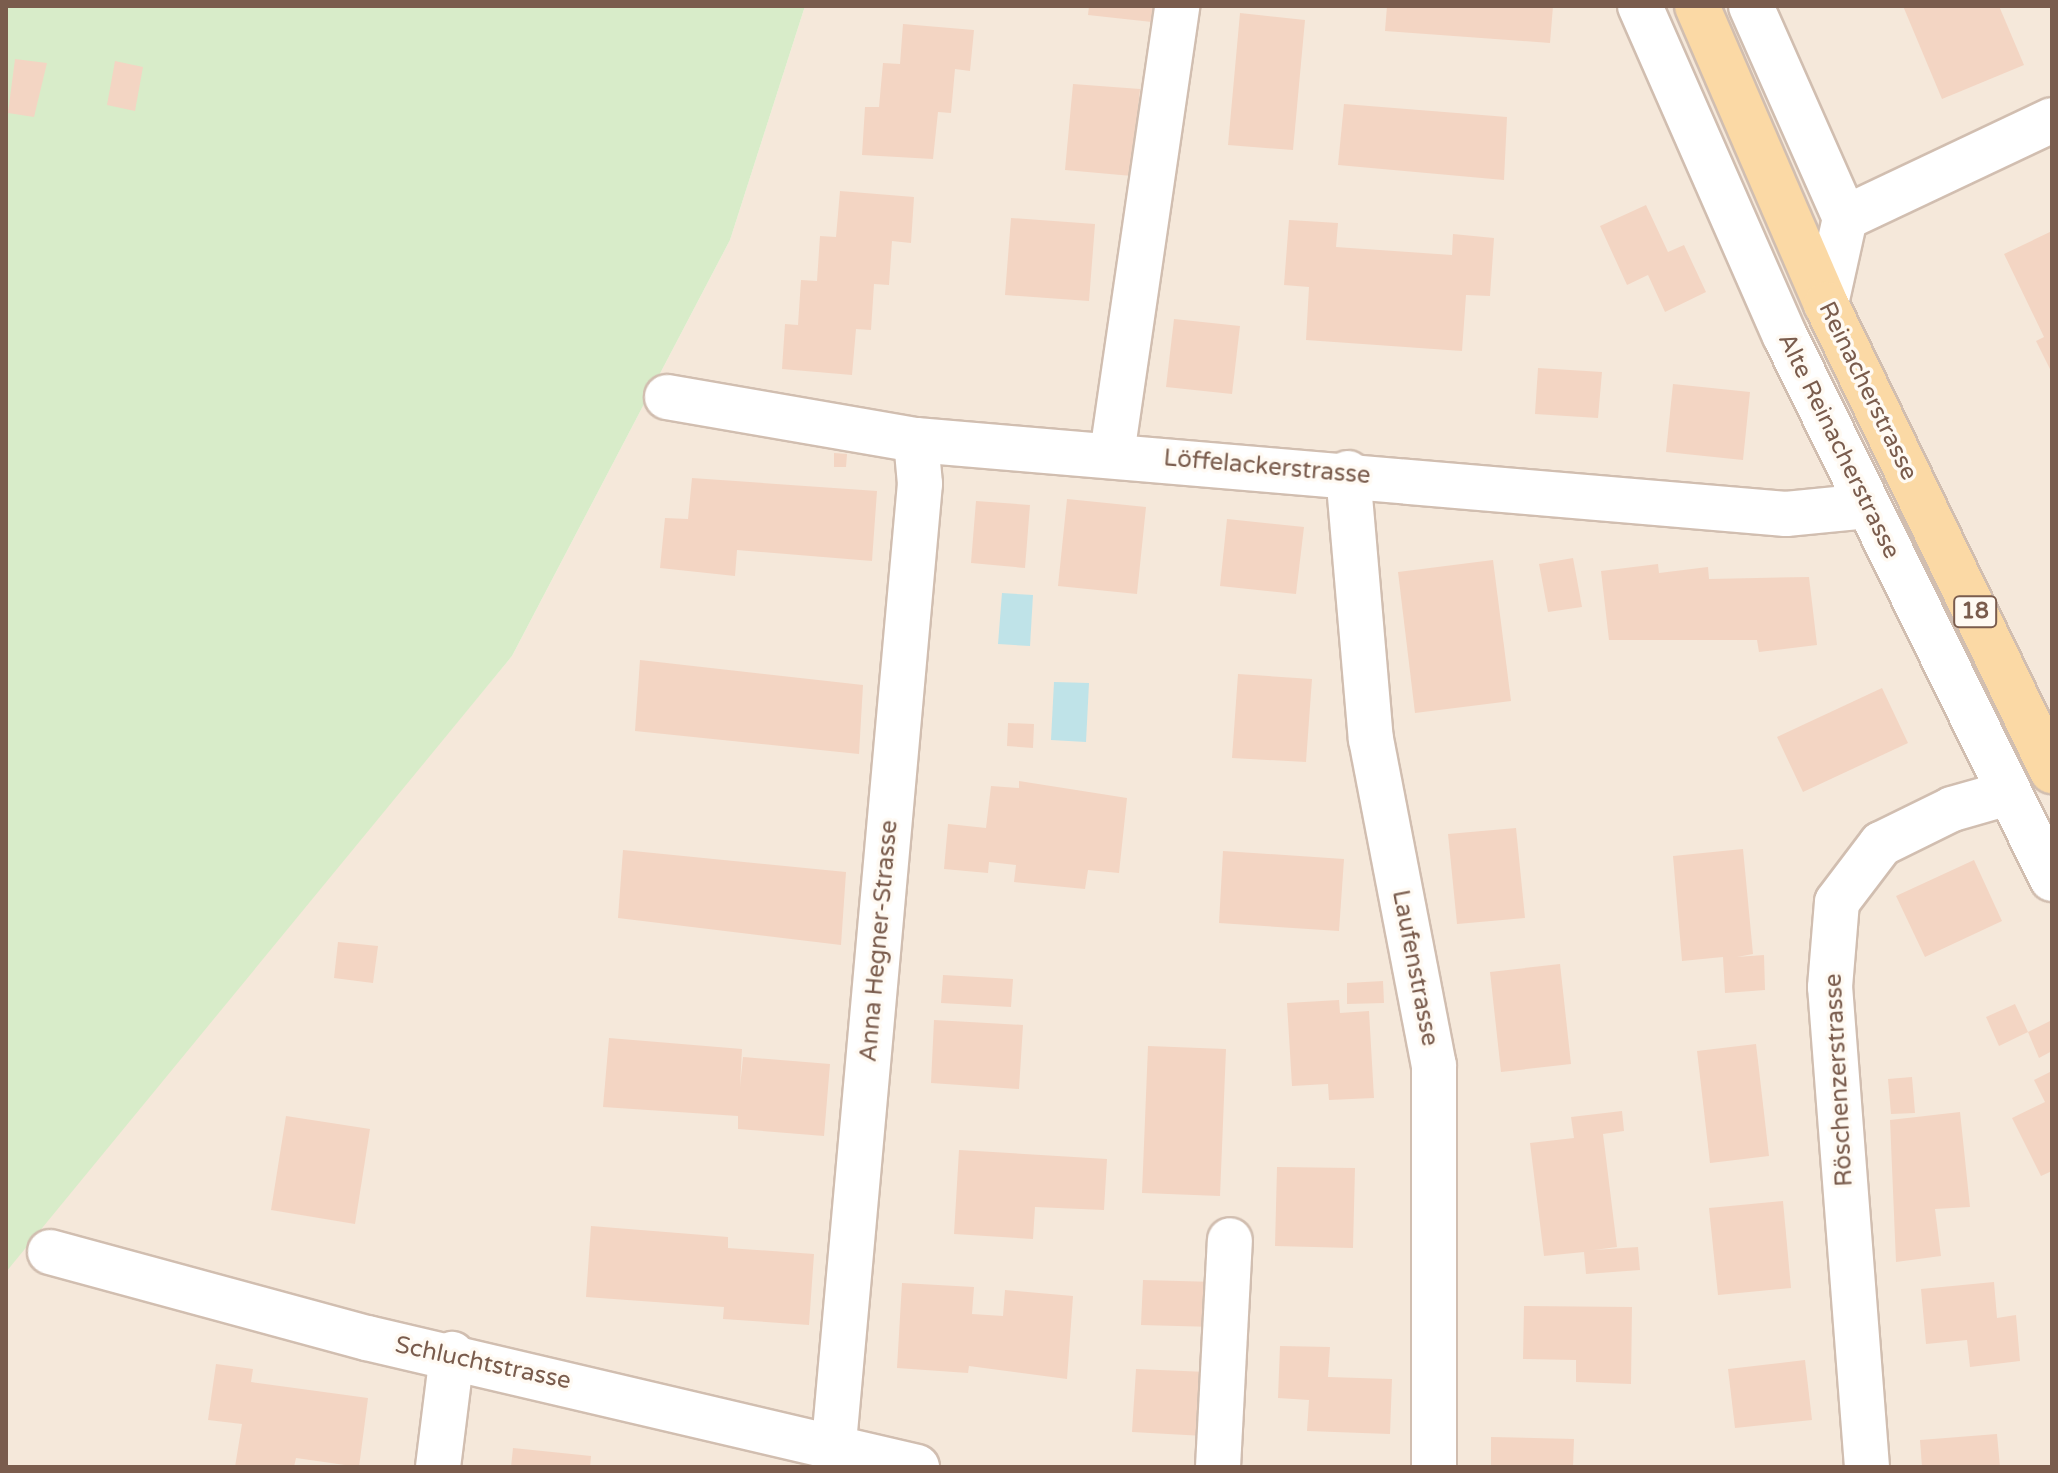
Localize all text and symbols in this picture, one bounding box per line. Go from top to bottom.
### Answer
street label: Reinacherstrasse [1812,297,1924,485]
street label: Alte Reinacherstrasse [1772,329,1906,563]
street label: Löffelackerstrasse [1162,444,1372,490]
road number: 18 [1953,594,1997,630]
street label: Anna Hegner-Strasse [854,819,904,1063]
street label: Laufenstrasse [1386,888,1444,1048]
street label: Röschenzerstrasse [1819,973,1859,1187]
street label: Schluchtstrasse [392,1330,574,1396]

